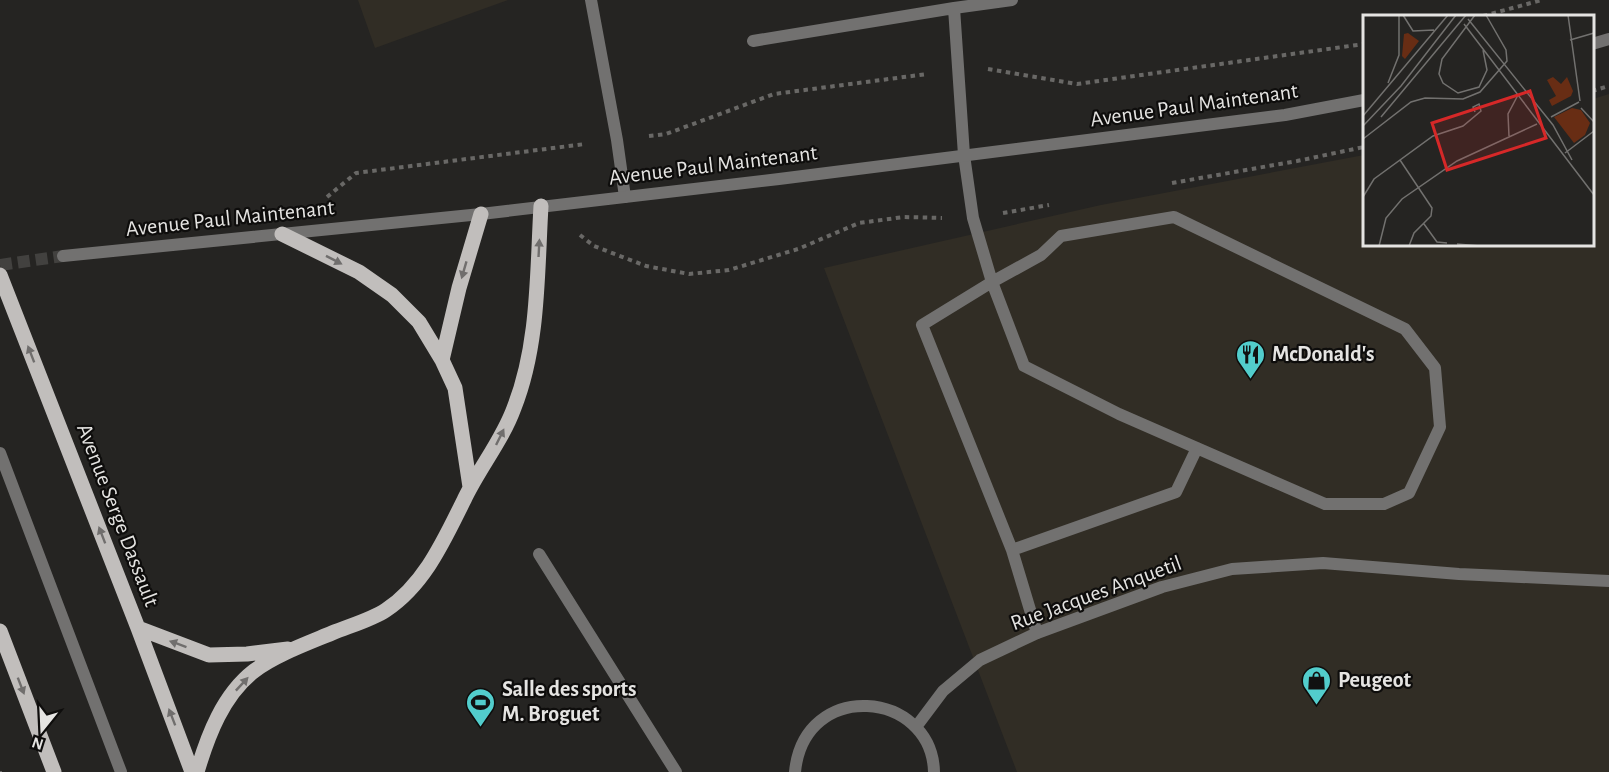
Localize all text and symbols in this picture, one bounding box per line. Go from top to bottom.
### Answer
inset map [1363,15,1594,246]
street label: Avenue Paul Maintenant [1089,80,1299,130]
street label: Avenue Paul Maintenant [608,141,818,189]
street label: Avenue Paul Maintenant [125,196,335,240]
one-way arrow [534,238,543,257]
one-way arrow [326,255,343,264]
one-way arrow [459,261,468,279]
restaurant icon: McDonald's [1235,338,1267,380]
place label: McDonald's [1272,343,1374,365]
one-way arrow [26,344,36,362]
street label: Avenue Serge Dassault [73,421,163,609]
one-way arrow [496,428,505,445]
one-way arrow [97,526,106,544]
street label: Rue Jacques Anquetil [1008,552,1184,634]
one-way arrow [169,638,187,648]
shop icon: Peugeot [1301,664,1333,706]
place label: Peugeot [1338,669,1412,691]
one-way arrow [235,676,249,691]
one-way arrow [17,677,26,695]
place label: Salle des sports M. Broguet [502,678,636,725]
sports icon: Salle des sports M. Broguet [465,686,497,728]
north arrow [12,700,72,760]
one-way arrow [166,708,176,726]
text: N [30,734,45,753]

